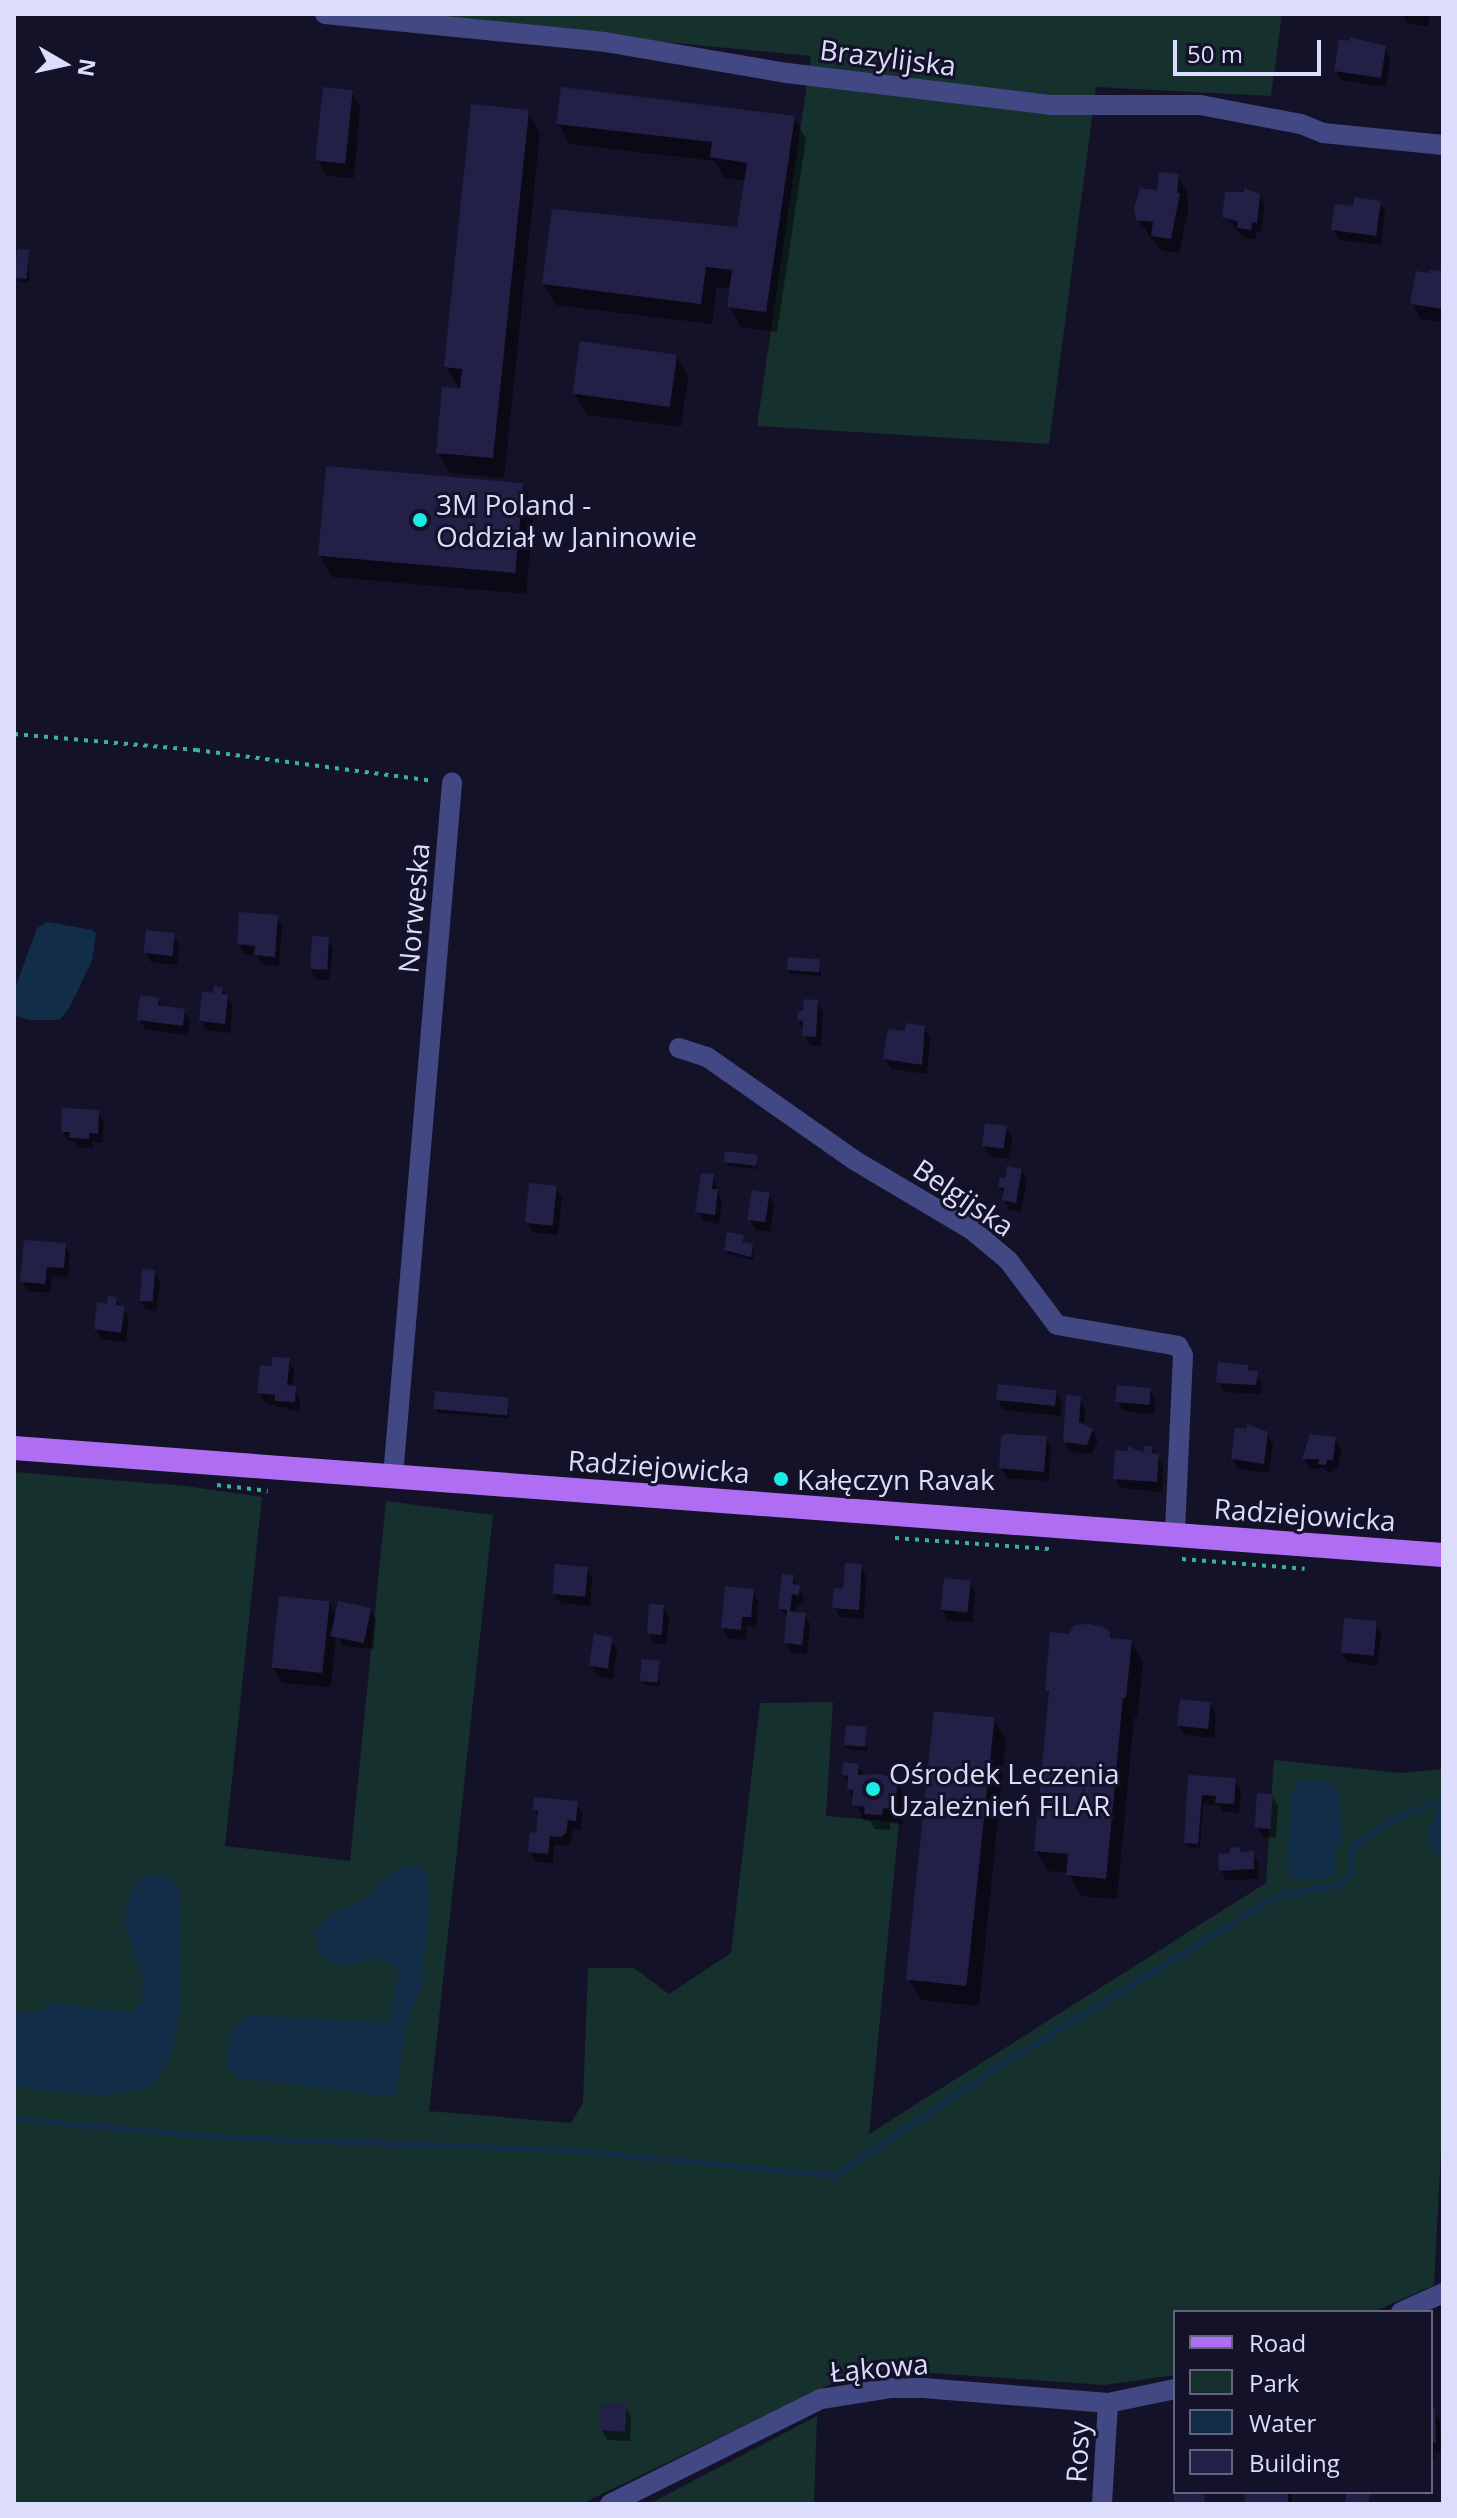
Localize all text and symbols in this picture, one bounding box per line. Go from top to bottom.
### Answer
north arrow [24,24,104,104]
scale bar [1177,24,1325,74]
street label: Brazylijska [818,32,958,82]
text: 50 m [1187,37,1243,70]
text: N [71,57,104,79]
place label: 3M Poland - Oddział w Janinowie [436,487,697,553]
marker: 3M Poland - Oddział w Janinowie [411,511,429,529]
street label: Norweska [391,842,435,974]
street label: Belgijska [907,1151,1021,1243]
street label: Radziejowicka [567,1443,751,1489]
place label: Kałęczyn Ravak [797,1462,995,1496]
marker: Kałęczyn Ravak [772,1470,790,1488]
street label: Radziejowicka [1213,1491,1397,1537]
place label: Ośrodek Leczenia Uzależnień FILAR [889,1756,1120,1822]
marker: Ośrodek Leczenia Uzależnień FILAR [864,1780,882,1798]
legend [1173,2310,1433,2494]
text: Road [1249,2326,1306,2359]
street label: Łąkowa [828,2346,930,2388]
text: Park [1249,2366,1299,2399]
text: Water [1249,2406,1316,2439]
street label: Rosy [1059,2420,1095,2484]
text: Building [1249,2446,1340,2479]

